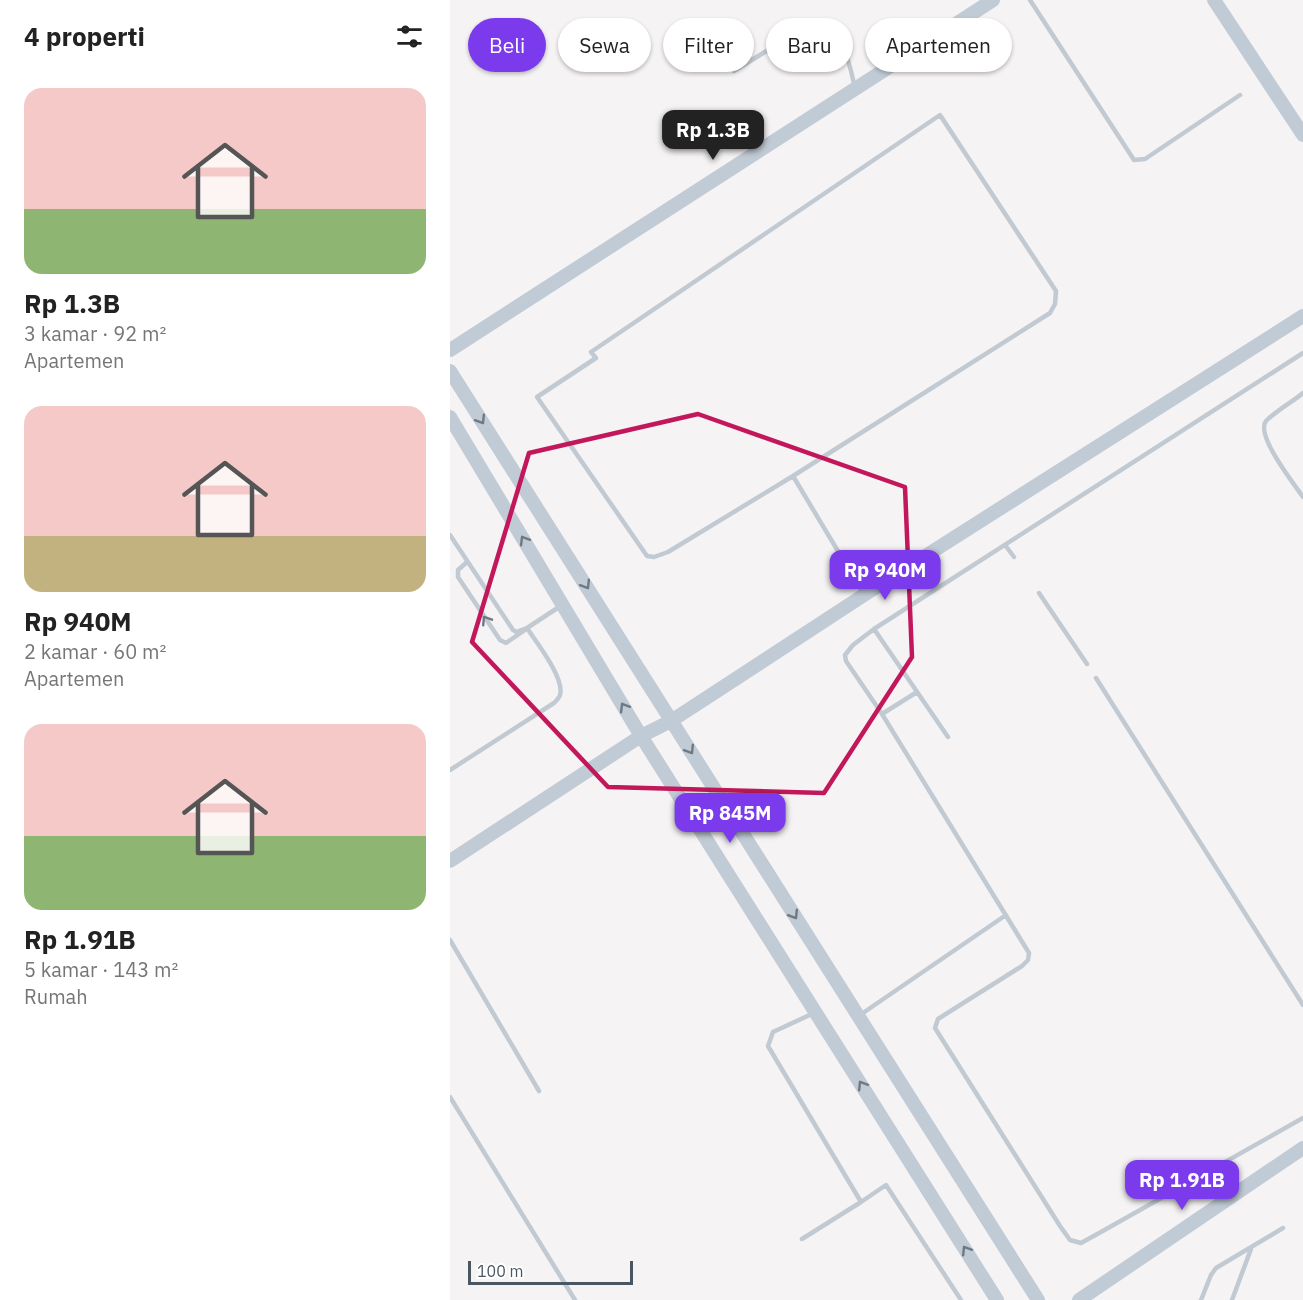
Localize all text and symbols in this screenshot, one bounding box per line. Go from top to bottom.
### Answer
chip: Beli [468,18,546,72]
chip: Sewa [558,18,651,72]
chip: Filter [663,18,754,72]
chip: Baru [766,18,853,72]
chip: Apartemen [865,18,1012,72]
text: 4 properti [24,19,145,53]
icon: filters [393,20,426,53]
pin: Rp 1.3B [658,110,768,161]
text: Rp 1.3B [676,116,750,143]
icon: home [171,127,279,235]
text: Rp 1.3B [24,286,120,320]
text: 3 kamar · 92 m² [24,320,166,347]
text: Apartemen [24,347,124,374]
one-way arrow [474,414,485,425]
icon: home [171,445,279,553]
one-way arrow [519,536,531,546]
pin: Rp 940M [830,550,940,601]
text: Rp 940M [844,556,926,583]
one-way arrow [578,579,590,589]
text: Rp 940M [24,604,132,638]
one-way arrow [482,615,493,626]
text: 2 kamar · 60 m² [24,638,166,665]
text: Apartemen [24,665,124,692]
one-way arrow [619,703,631,713]
one-way arrow [682,744,694,754]
icon: home [171,763,279,871]
pin: Rp 845M [675,793,785,844]
text: Rp 845M [689,799,771,826]
one-way arrow [787,908,798,919]
text: Rp 1.91B [24,922,136,956]
text: 5 kamar · 143 m² [24,956,178,983]
text: Rumah [24,983,88,1010]
one-way arrow [857,1081,869,1091]
pin: Rp 1.91B [1120,1160,1244,1211]
text: Rp 1.91B [1139,1166,1225,1193]
one-way arrow [962,1246,973,1257]
scale bar [468,1258,633,1286]
text: 100 m [477,1261,524,1281]

